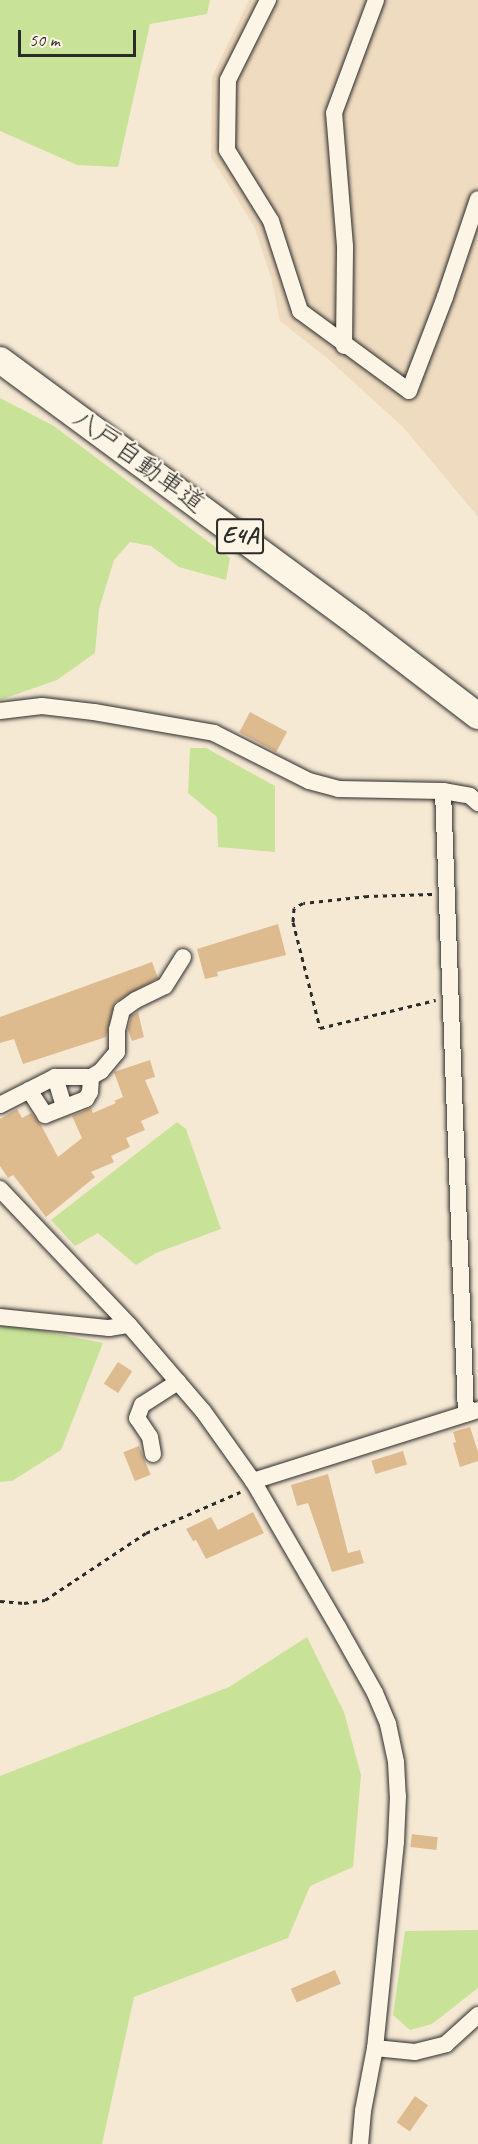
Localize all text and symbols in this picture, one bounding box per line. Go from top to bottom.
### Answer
scale bar [21,18,140,56]
text: 50 m [29,29,60,51]
street label: 八戸自動車道 [67,403,211,519]
road number: E4A [216,515,264,557]

